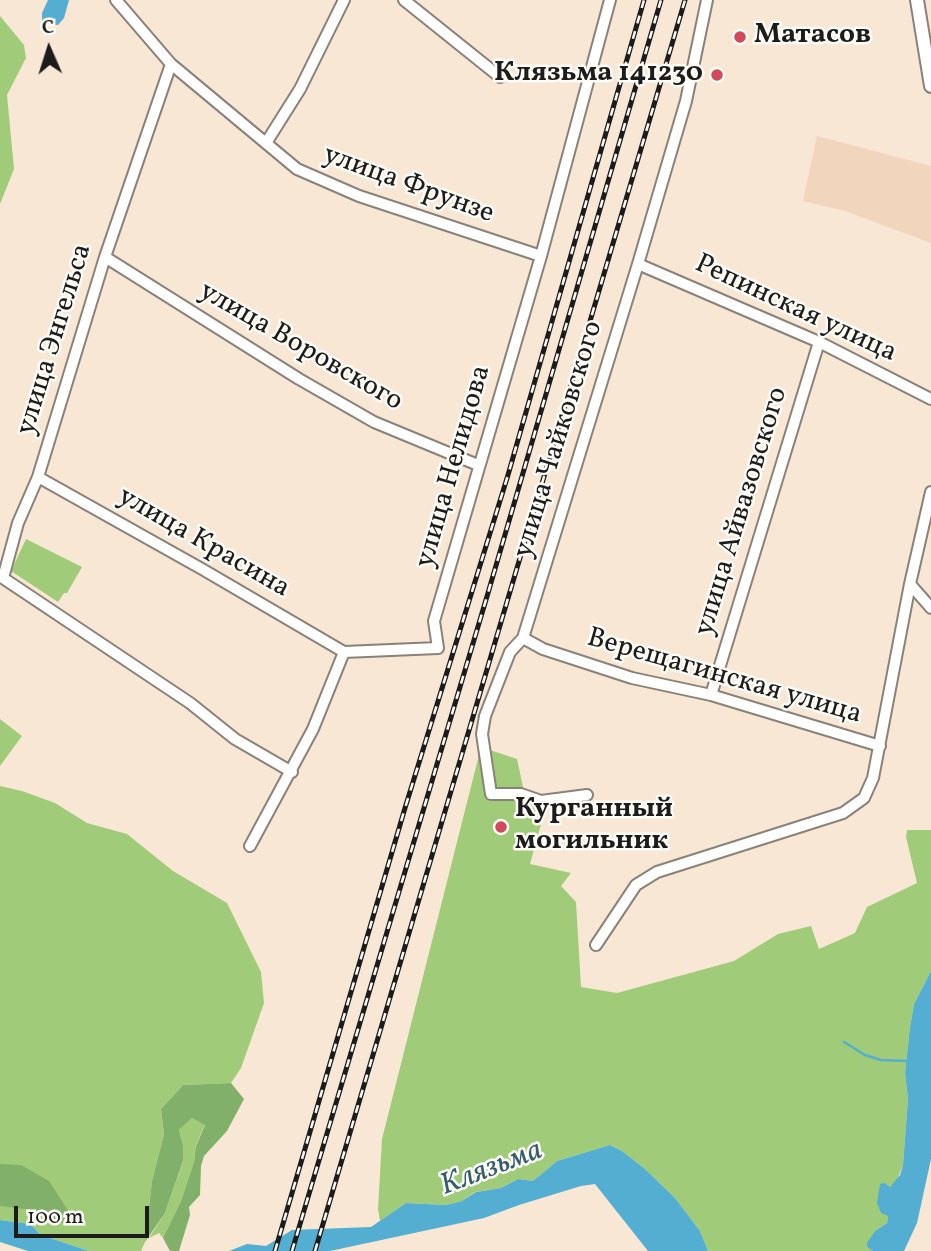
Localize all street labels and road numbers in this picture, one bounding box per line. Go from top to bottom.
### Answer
street label: улица Фрунзе [318,140,498,232]
street label: улица Энгельса [11,240,101,440]
street label: Репинская улица [689,249,901,371]
street label: улица Воровского [192,276,408,420]
street label: улица Чайковского [508,317,612,563]
street label: улица Нелидова [410,362,500,572]
street label: улица Айвазовского [689,384,797,640]
street label: улица Красина [111,481,295,607]
street label: Верещагинская улица [583,623,865,733]

